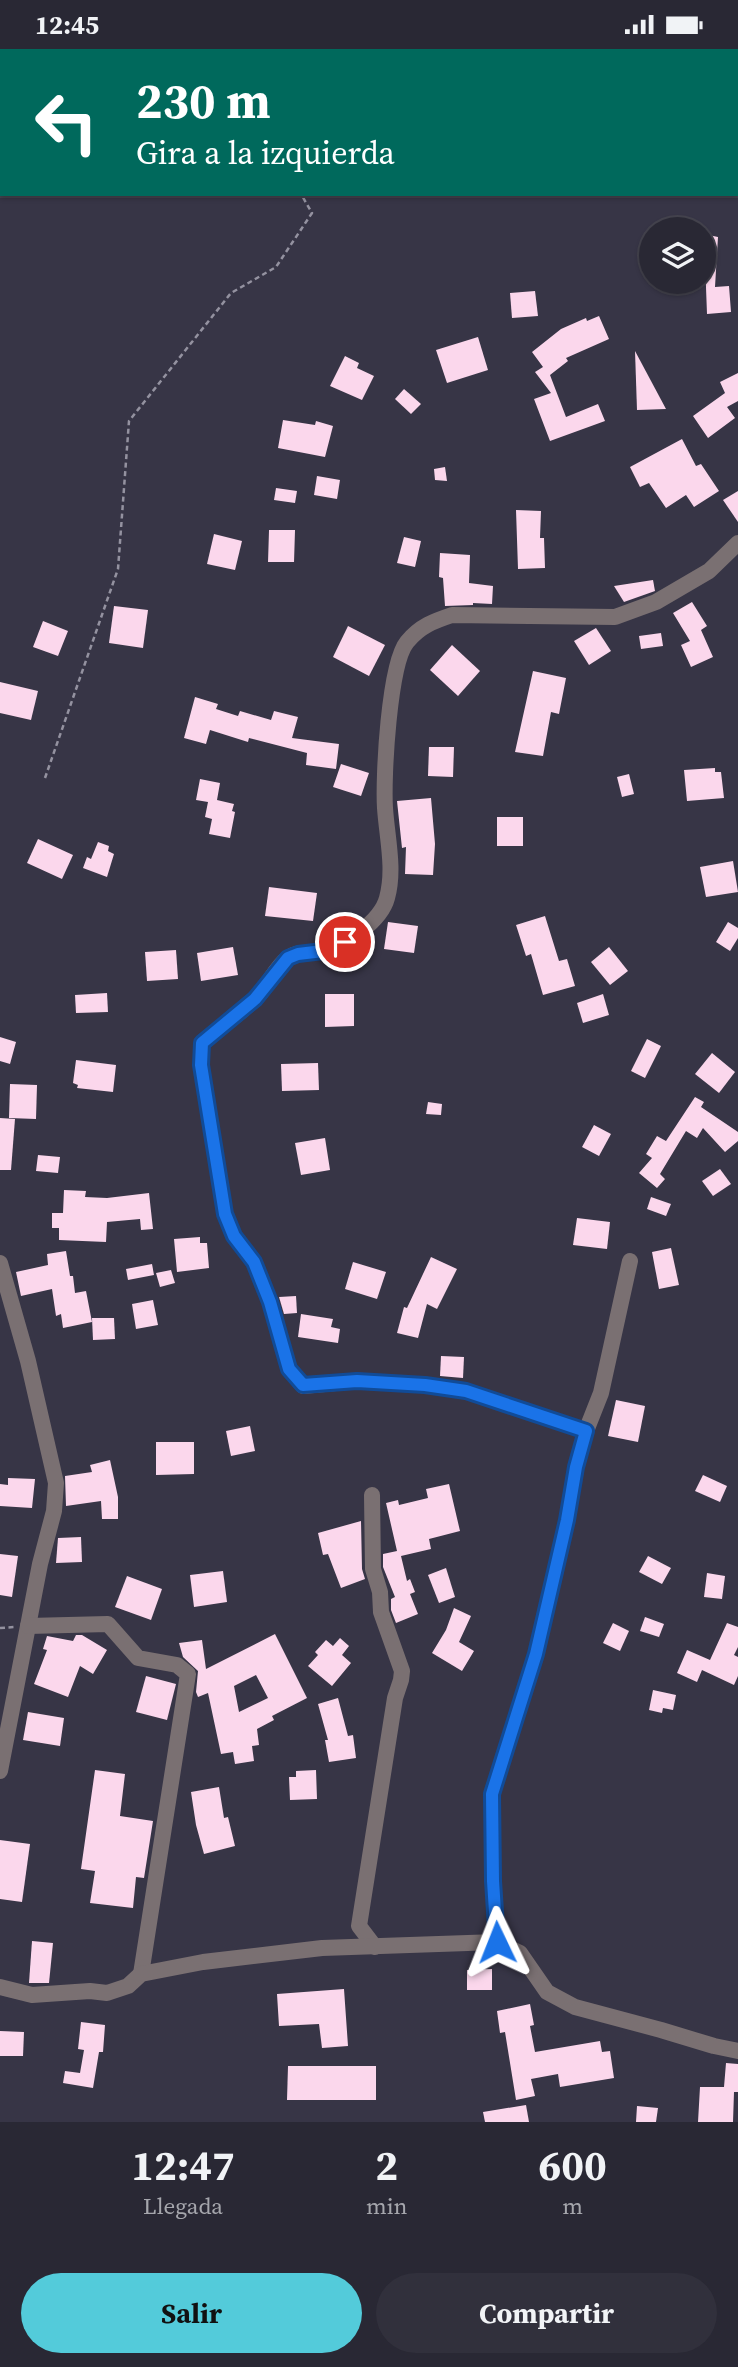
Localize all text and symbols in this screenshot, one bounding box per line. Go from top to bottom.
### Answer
text: 12:45 [35,7,99,43]
text: 230 m [136,67,271,134]
icon: left [21,77,112,168]
text: Gira a la izquierda [136,131,395,175]
map controls [639,217,716,294]
button: layers [639,217,716,294]
pin [315,912,375,972]
icon: arrive [326,923,364,961]
position arrow [460,1905,534,1979]
text: 12:47 [131,2136,235,2194]
text: 2 [375,2136,398,2194]
text: 600 [539,2136,607,2194]
text: Llegada [143,2190,223,2222]
text: min [366,2190,407,2222]
text: m [562,2190,583,2222]
button: Salir [21,2273,362,2353]
button: Compartir [376,2273,717,2353]

